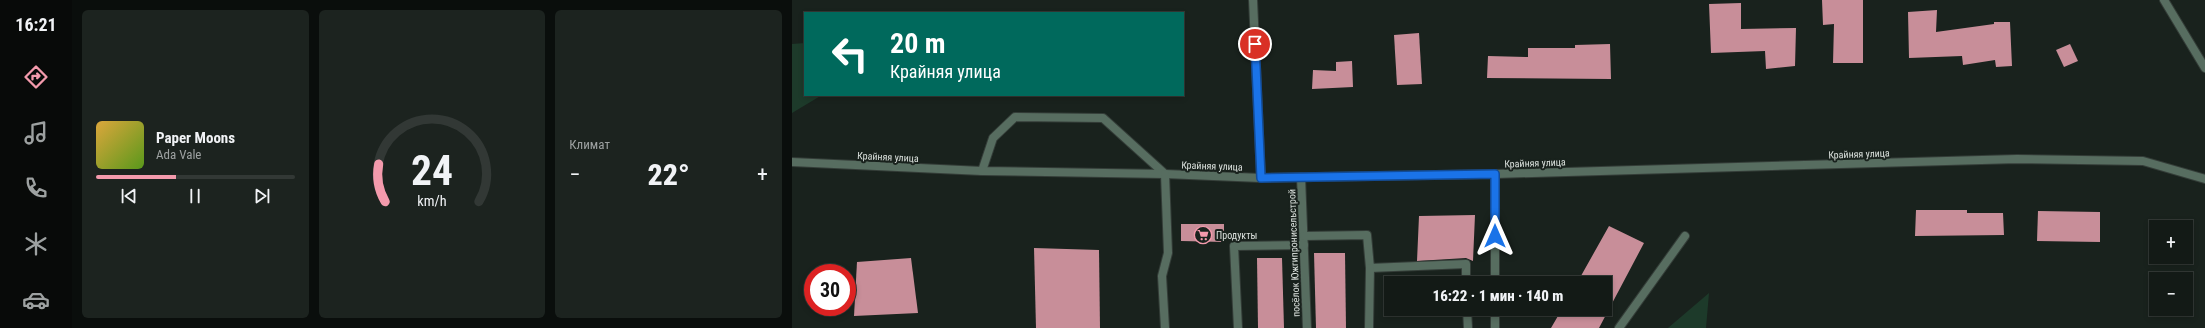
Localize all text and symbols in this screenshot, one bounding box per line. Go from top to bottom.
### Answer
text: 16:21 [15,14,57,35]
text: 20 m [890,27,946,60]
pin [1238,27,1272,61]
icon: left [824,28,876,80]
icon: arrive [1244,33,1266,55]
text: Крайняя улица [890,61,1001,82]
icon: directions [22,63,50,91]
icon: music [22,119,50,147]
text: Paper Moons [156,129,235,147]
text: Климат [569,137,610,152]
text: 24 [411,146,453,195]
text: Ada Vale [156,147,201,162]
street label: Крайняя улица [1828,147,1890,161]
street label: Крайняя улица [857,150,919,164]
street label: Крайняя улица [1504,156,1566,170]
text: 22° [648,157,690,192]
street label: Крайняя улица [1181,159,1243,173]
text: − [569,162,580,187]
text: + [757,162,768,187]
icon: phone [22,174,50,202]
icon: previous [118,185,140,207]
icon: pause [184,185,206,207]
icon: next [251,185,273,207]
street label: посёлок Южгипронисельстрой [1286,189,1302,317]
text: km/h [417,193,447,209]
position arrow [1474,215,1516,257]
map controls [2149,220,2193,316]
button: + [2149,220,2193,264]
supermarket icon: Продукты [1193,225,1213,245]
icon: climate [22,230,50,258]
place label: Продукты [1216,230,1257,241]
speed limit sign: 30 [804,264,856,316]
button: − [2149,272,2193,316]
icon: car [22,286,50,314]
text: 16:22 · 1 мин · 140 m [1433,287,1563,305]

